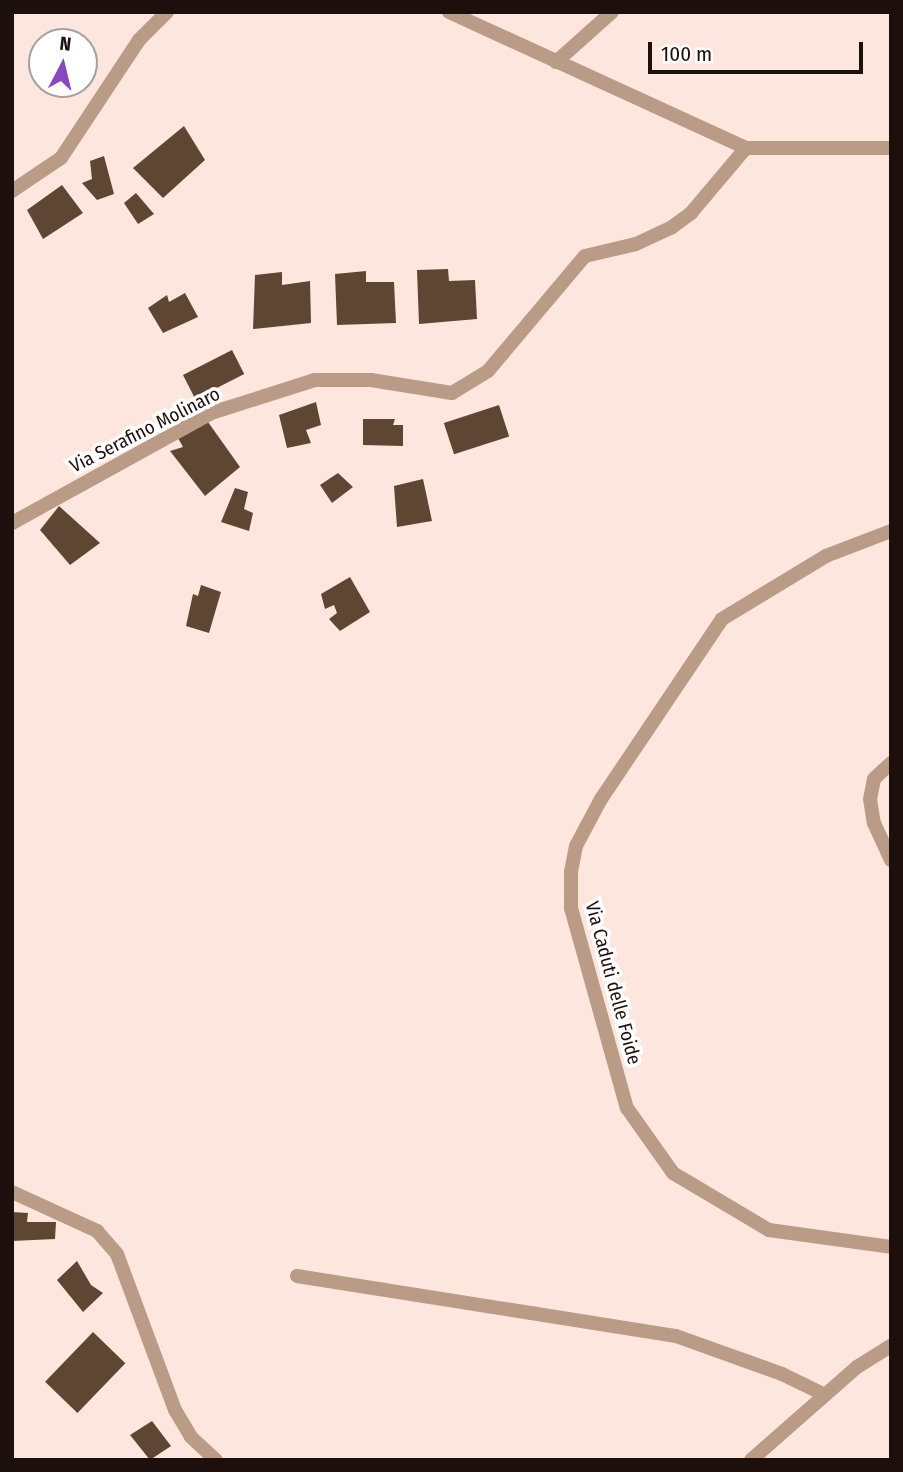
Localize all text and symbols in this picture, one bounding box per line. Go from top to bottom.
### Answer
north arrow [28,28,98,98]
scale bar [651,28,866,72]
text: N [58,32,72,56]
text: 100 m [661,41,712,67]
street label: Via Serafino Molinaro [66,382,224,478]
street label: Via Caduti delle Foide [580,899,646,1067]

